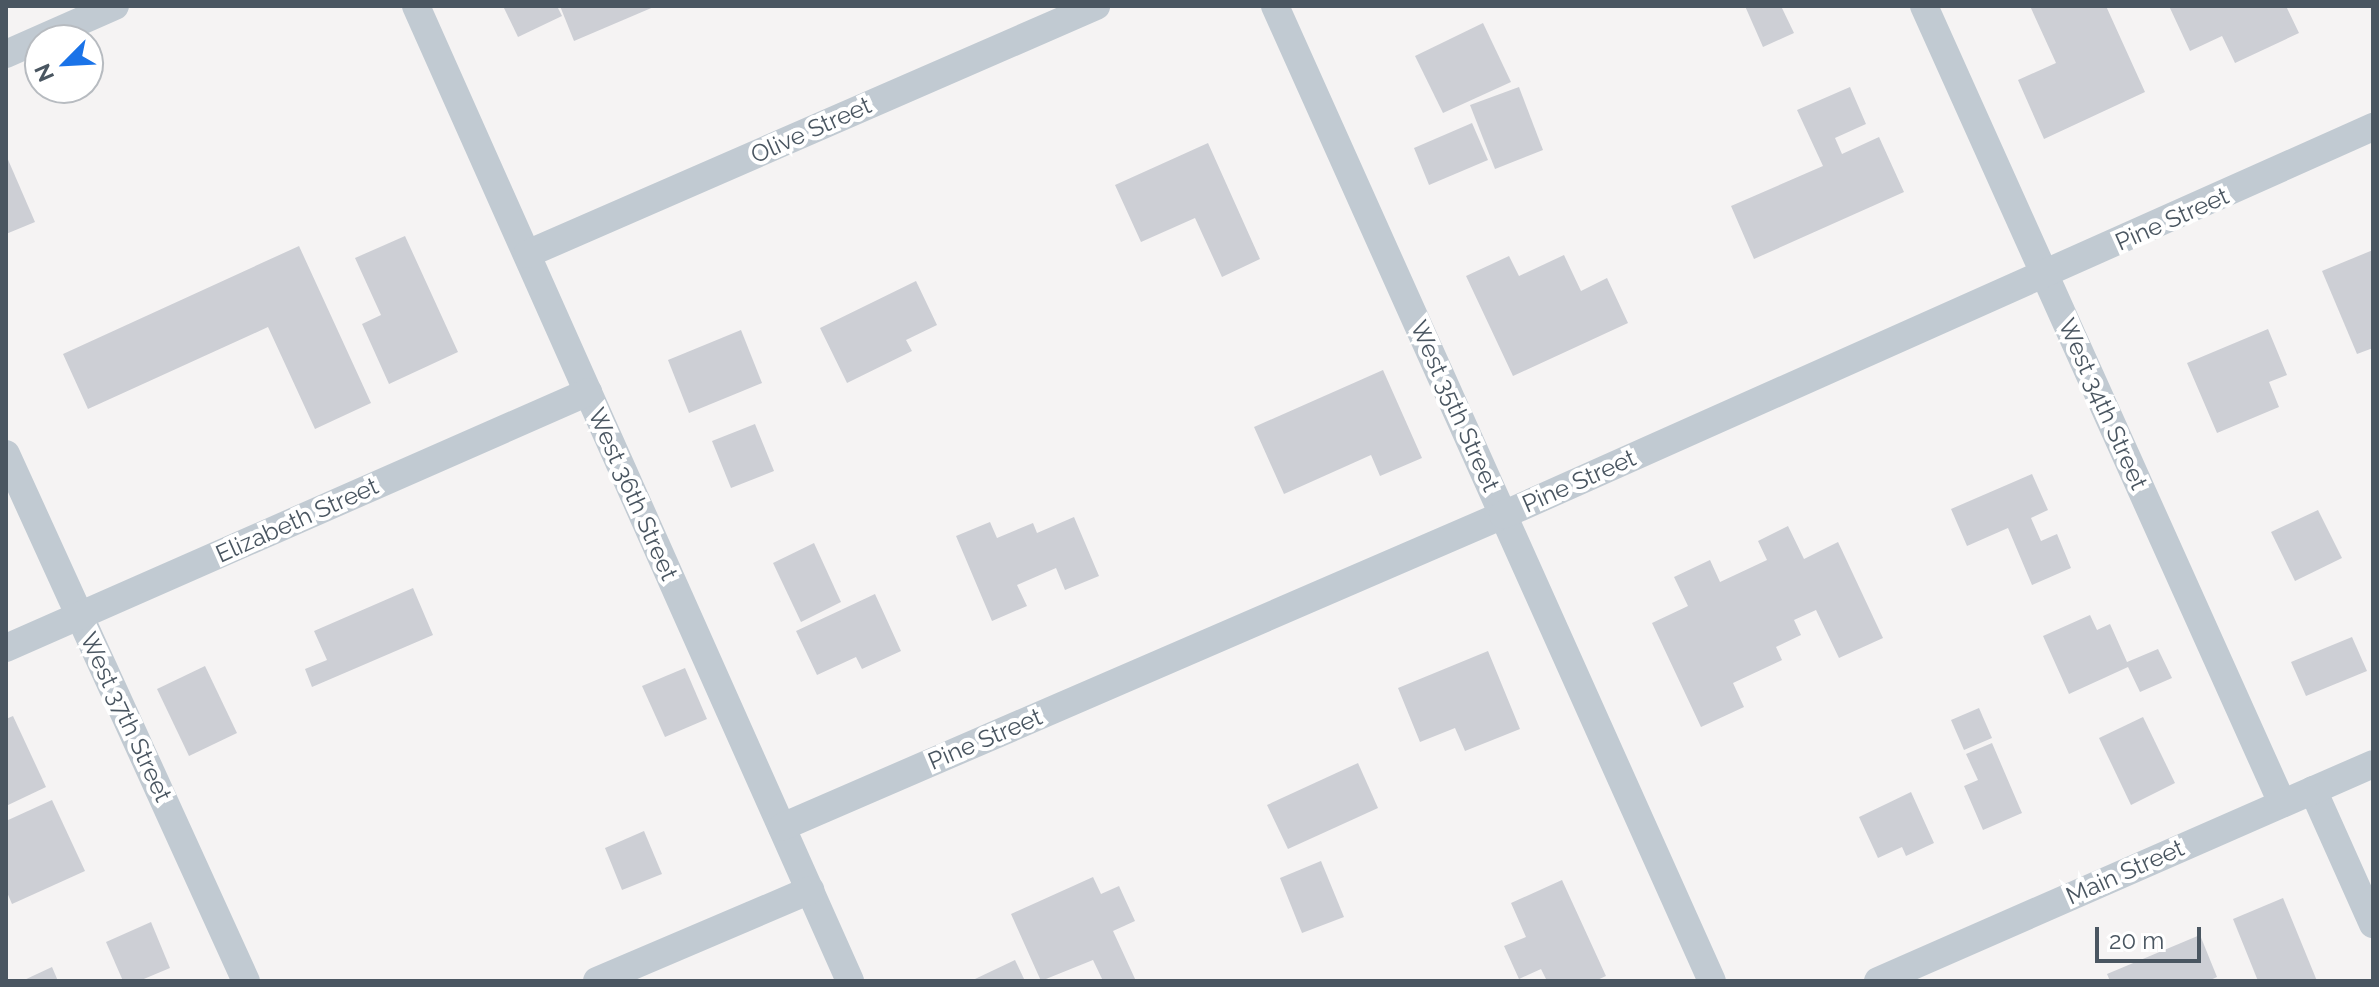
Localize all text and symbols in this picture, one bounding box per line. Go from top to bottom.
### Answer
north arrow [24,24,104,104]
text: N [29,60,59,86]
street label: Olive Street [746,91,876,169]
street label: Pine Street [2111,181,2233,257]
street label: West 34th Street [2052,314,2154,494]
street label: West 35th Street [1404,316,1506,496]
street label: West 36th Street [582,403,684,585]
street label: Pine Street [1518,443,1640,519]
street label: Elizabeth Street [211,471,383,569]
street label: West 37th Street [74,628,178,806]
street label: Pine Street [924,702,1046,776]
street label: Main Street [2062,833,2188,911]
scale bar [2099,911,2205,961]
text: 20 m [2109,926,2164,955]

